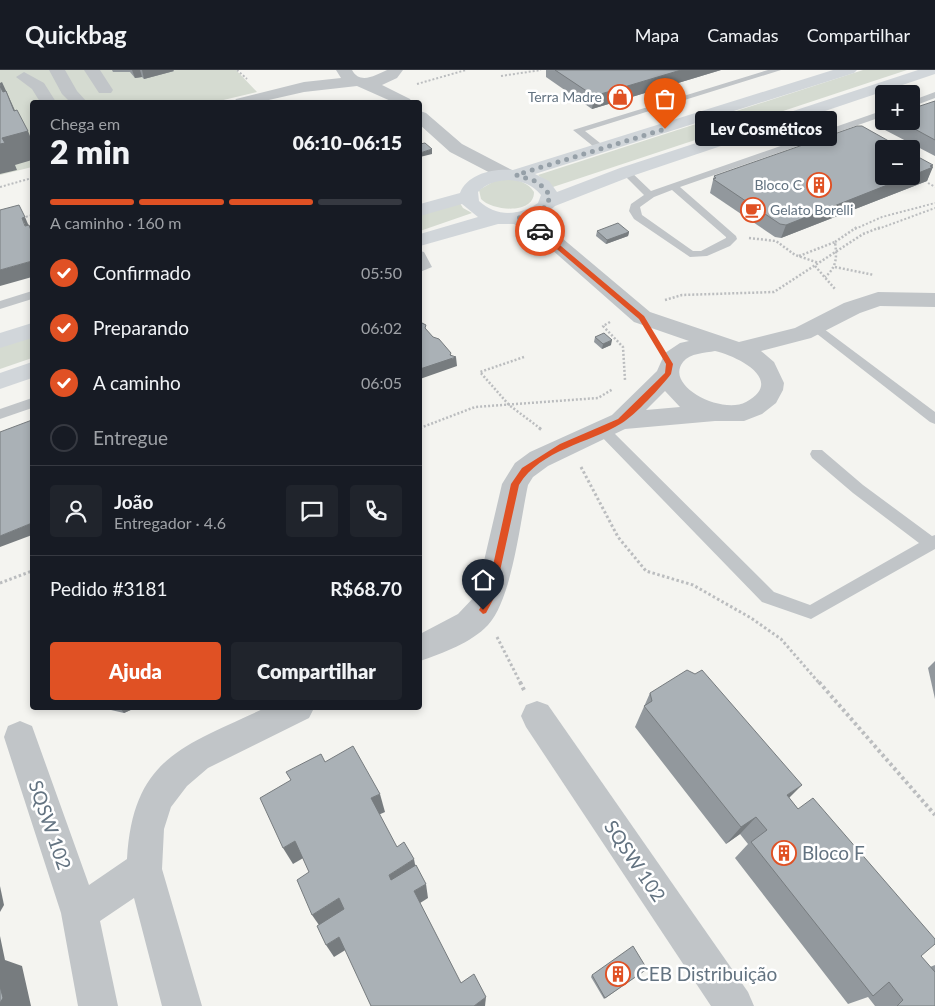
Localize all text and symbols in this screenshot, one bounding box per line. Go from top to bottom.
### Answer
text: Quickbag [25,20,127,49]
text: Mapa [635,24,679,46]
text: Camadas [707,24,779,46]
text: Compartilhar [807,24,910,46]
pin [644,78,686,129]
shop icon: Terra Madre [607,84,633,110]
icon: bag [651,85,679,113]
map controls [875,85,920,185]
button: + [875,85,920,130]
place label: Terra Madre [528,88,602,105]
callout: Lev Cosméticos [695,112,838,146]
text: Chega em [50,114,120,133]
text: Lev Cosméticos [710,119,822,138]
text: 06:10–06:15 [293,131,402,154]
text: 2 min [50,132,130,171]
button: − [875,140,920,185]
building icon: Bloco C [806,172,832,198]
place label: Bloco C [754,176,803,193]
cafe icon: Gelato Borelli [740,197,766,223]
place label: Gelato Borelli [770,201,853,218]
courier [515,206,565,256]
text: A caminho · 160 m [50,213,181,232]
icon: car [526,217,554,245]
icon: check [50,259,78,287]
text: Confirmado [93,261,191,284]
text: 05:50 [361,263,402,282]
icon: check [50,314,78,342]
text: Preparando [93,316,189,339]
text: 06:02 [361,318,402,337]
icon: check [50,369,78,397]
text: A caminho [93,371,181,394]
text: 06:05 [361,373,402,392]
text: Entregue [93,426,168,449]
button: person [50,485,102,537]
button: chat [286,485,338,537]
button: phone [350,485,402,537]
text: João [114,490,153,513]
text: Entregador · 4.6 [114,513,226,532]
pin [462,559,504,610]
icon: home [469,566,497,594]
text: Pedido #3181 [50,577,168,600]
text: R$68.70 [330,577,402,600]
button: Ajuda [50,642,221,700]
button: Compartilhar [231,642,402,700]
street label: SQSW 102 [24,777,77,873]
street label: SQSW 102 [600,816,671,906]
building icon: Bloco F [771,840,797,866]
place label: Bloco F [802,841,865,864]
building icon: CEB Distribuição [605,961,631,987]
place label: CEB Distribuição [636,962,777,985]

